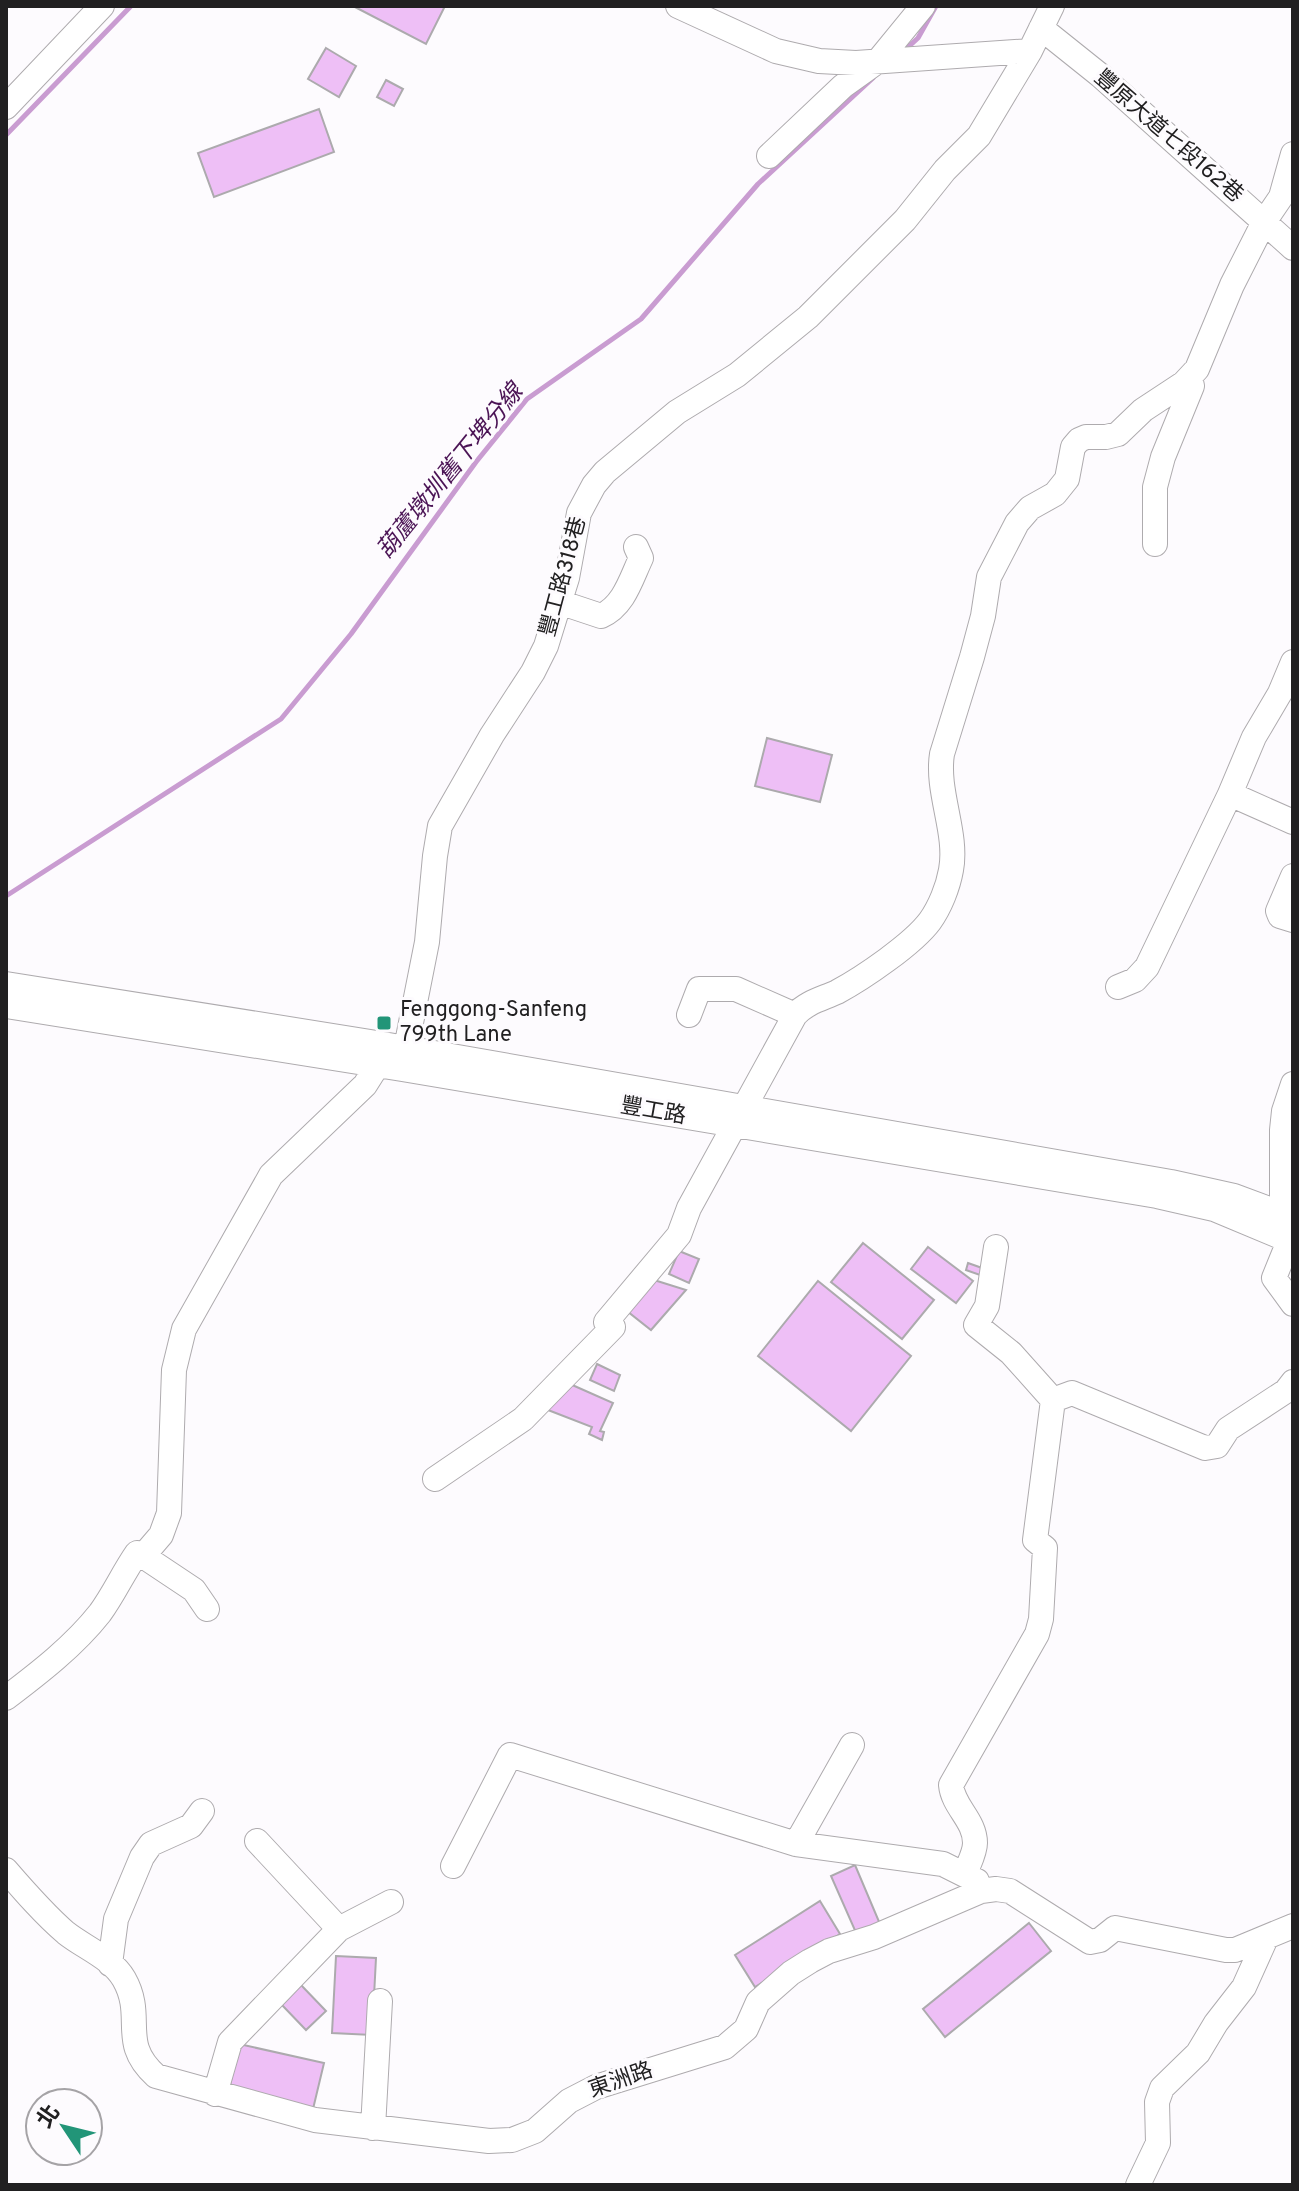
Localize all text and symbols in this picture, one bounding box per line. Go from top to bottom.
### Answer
street label: 豐原大道七段162巷 [1088,65,1248,209]
water label: 葫蘆墩圳舊下埤分線 [371,376,533,565]
street label: 豐工路318巷 [535,514,593,640]
place label: Fenggong-Sanfeng 799th Lane [400,997,587,1049]
marker: Fenggong-Sanfeng 799th Lane [375,1014,393,1032]
street label: 豐工路 [618,1093,688,1131]
street label: 東洲路 [585,2057,657,2105]
north arrow [24,2087,104,2167]
text: 北 [32,2100,67,2134]

